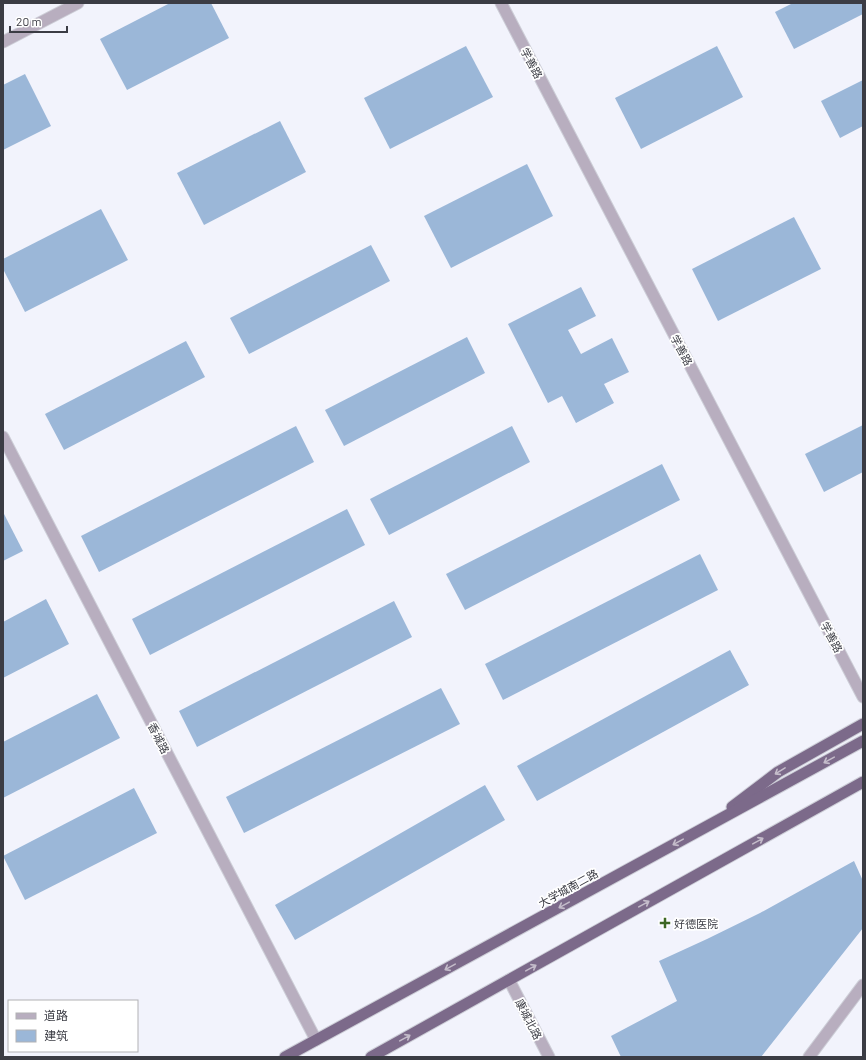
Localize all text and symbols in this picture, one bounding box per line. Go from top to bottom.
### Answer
scale bar [10,8,67,34]
text: 20 m [16,14,42,28]
street label: 学善路 [519,45,545,81]
street label: 学善路 [669,332,695,368]
street label: 学善路 [819,619,845,655]
street label: 香城路 [146,720,172,756]
one-way arrow [823,756,835,764]
one-way arrow [775,767,786,775]
one-way arrow [752,837,764,844]
one-way arrow [672,839,684,847]
street label: 大学城南二路 [536,866,600,910]
one-way arrow [638,900,650,908]
one-way arrow [558,901,570,909]
marker: 好德医院 [659,917,671,929]
place label: 好德医院 [674,917,718,930]
one-way arrow [525,963,537,971]
one-way arrow [444,964,456,971]
street label: 康城北路 [513,996,545,1042]
legend [8,1000,138,1052]
text: 道路 [44,1008,68,1022]
text: 建筑 [44,1028,68,1042]
one-way arrow [399,1034,411,1041]

